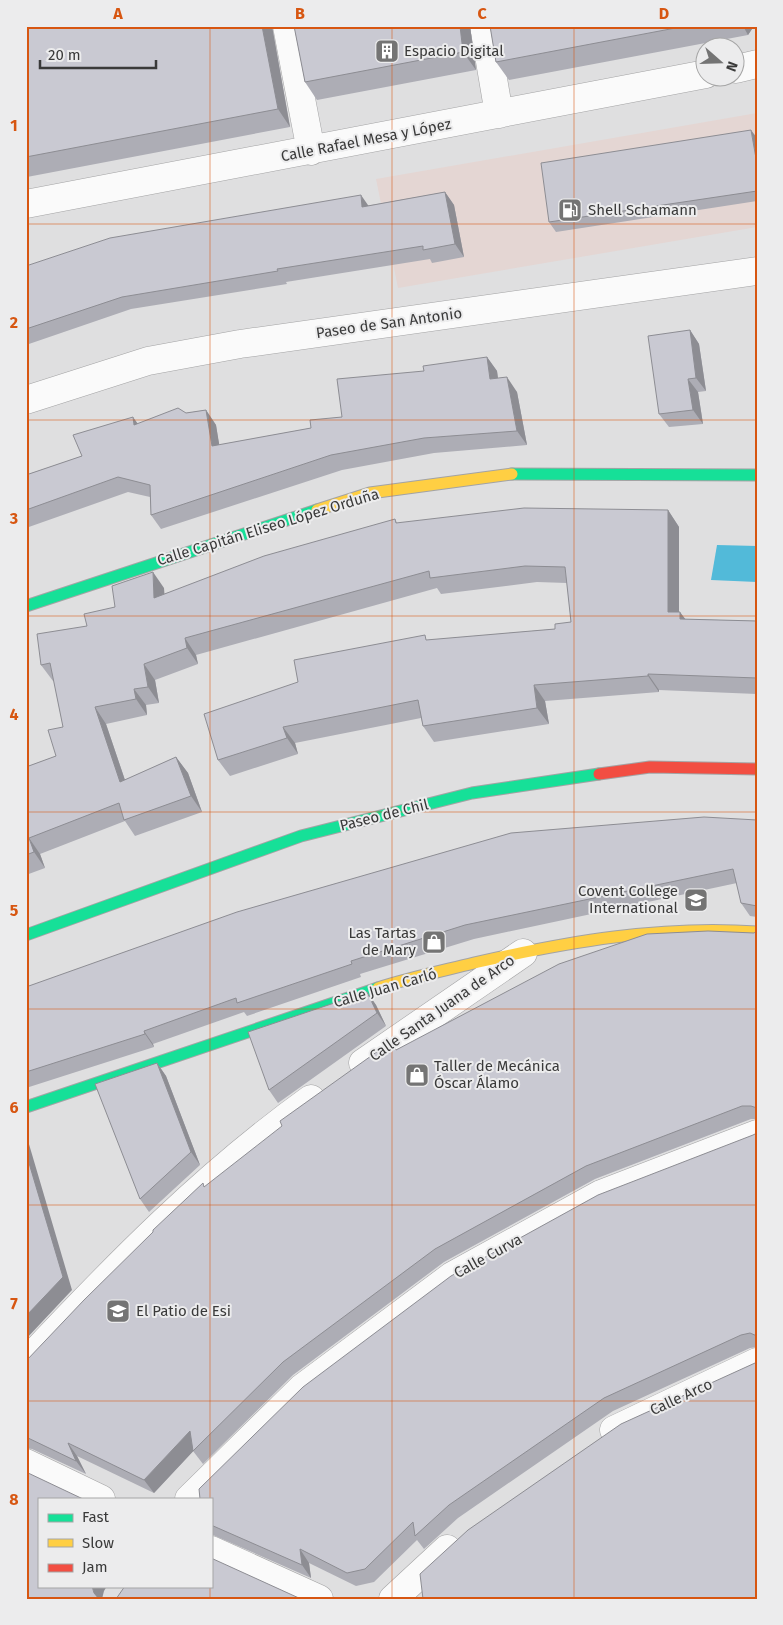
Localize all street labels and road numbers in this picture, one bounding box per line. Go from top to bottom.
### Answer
street label: Calle Rafael Mesa y López [279,115,453,165]
street label: Paseo de San Antonio [315,304,463,342]
street label: Calle Capitán Eliseo López Orduña [155,485,381,569]
street label: Paseo de Chil [338,795,431,835]
street label: Calle Santa Juana de Arco [366,951,518,1065]
street label: Calle Juan Carló [331,965,439,1011]
street label: Calle Curva [451,1230,525,1282]
street label: Calle Arco [647,1375,715,1419]

